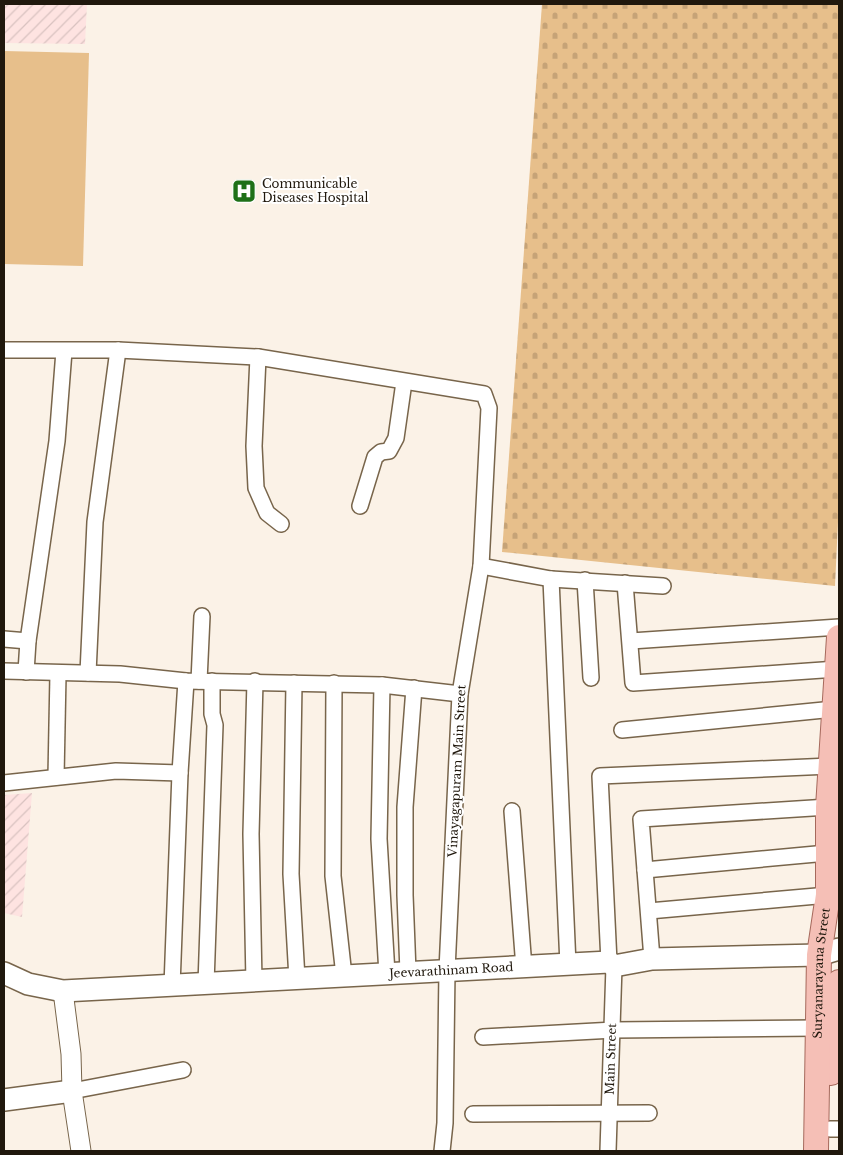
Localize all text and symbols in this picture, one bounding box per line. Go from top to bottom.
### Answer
place label: Communicable Diseases Hospital [262,176,368,205]
hospital icon: Communicable Diseases Hospital [231,178,257,204]
street label: Vinayagapuram Main Street [444,684,469,859]
street label: Suryanarayana Street [810,906,833,1039]
street label: Jeevarathinam Road [387,959,514,981]
street label: Main Street [602,1022,619,1095]

